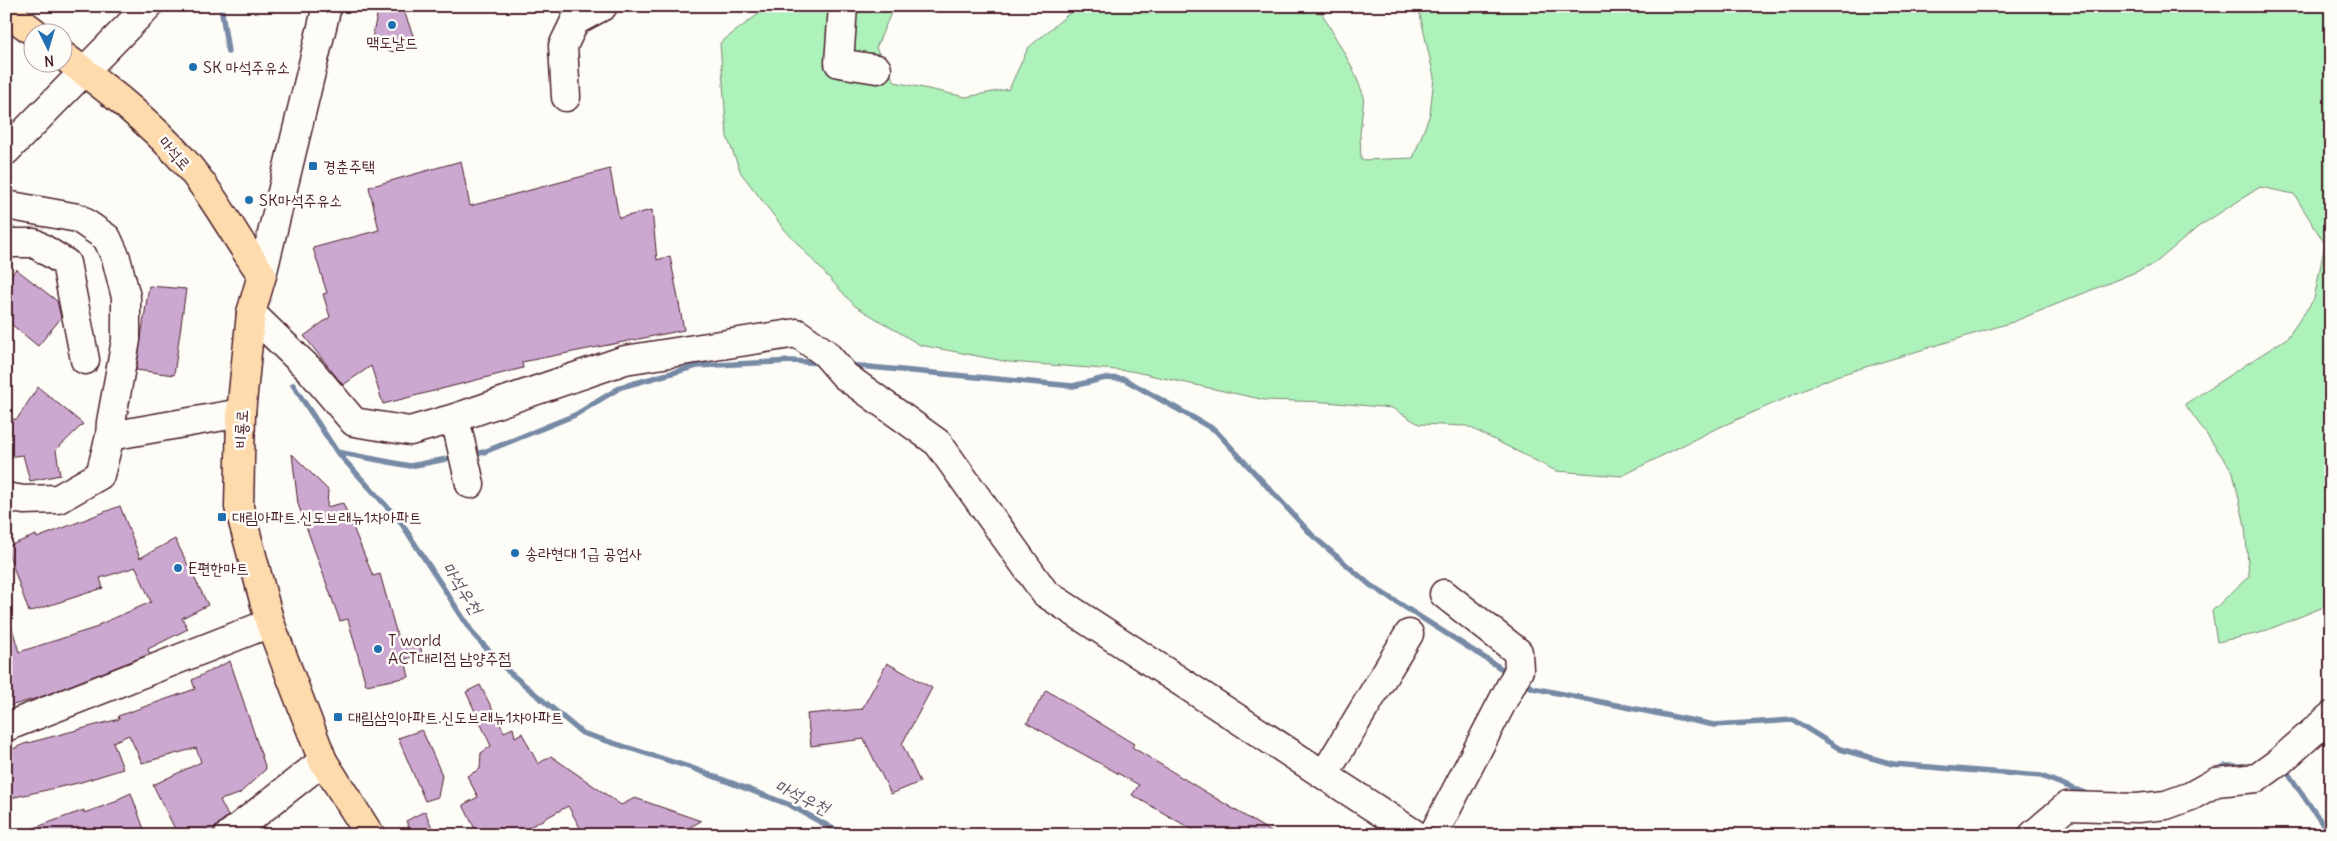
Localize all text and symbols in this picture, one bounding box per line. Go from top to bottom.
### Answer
marker: 맥도날드 [386,19,398,31]
north arrow [22,22,72,72]
place label: 맥도날드 [366,32,418,52]
text: N [44,52,55,70]
place label: SK 마석주유소 [203,57,290,77]
marker: SK 마석주유소 [187,61,199,73]
street label: 마석로 [155,132,195,174]
place label: 경춘주택 [323,156,375,176]
marker: 경춘주택 [307,160,319,172]
place label: SK마석주유소 [259,190,342,210]
marker: SK마석주유소 [243,194,255,206]
street label: 비룡로 [230,409,252,449]
place label: 대림아파트.신도브래뉴1차아파트 [232,507,422,527]
marker: 대림아파트.신도브래뉴1차아파트 [216,511,228,523]
place label: 송라현대 1급 공업사 [525,543,642,563]
marker: 송라현대 1급 공업사 [509,547,521,559]
water label: 마석우천 [437,557,489,620]
place label: E편한마트 [188,558,249,578]
marker: E편한마트 [172,562,184,574]
place label: T world ACT대리점 남양주점 [388,630,511,668]
marker: T world ACT대리점 남양주점 [372,643,384,655]
place label: 대림삼익아파트.신도브래뉴1차아파트 [348,707,564,727]
marker: 대림삼익아파트.신도브래뉴1차아파트 [332,711,344,723]
water label: 마석우천 [771,774,835,820]

